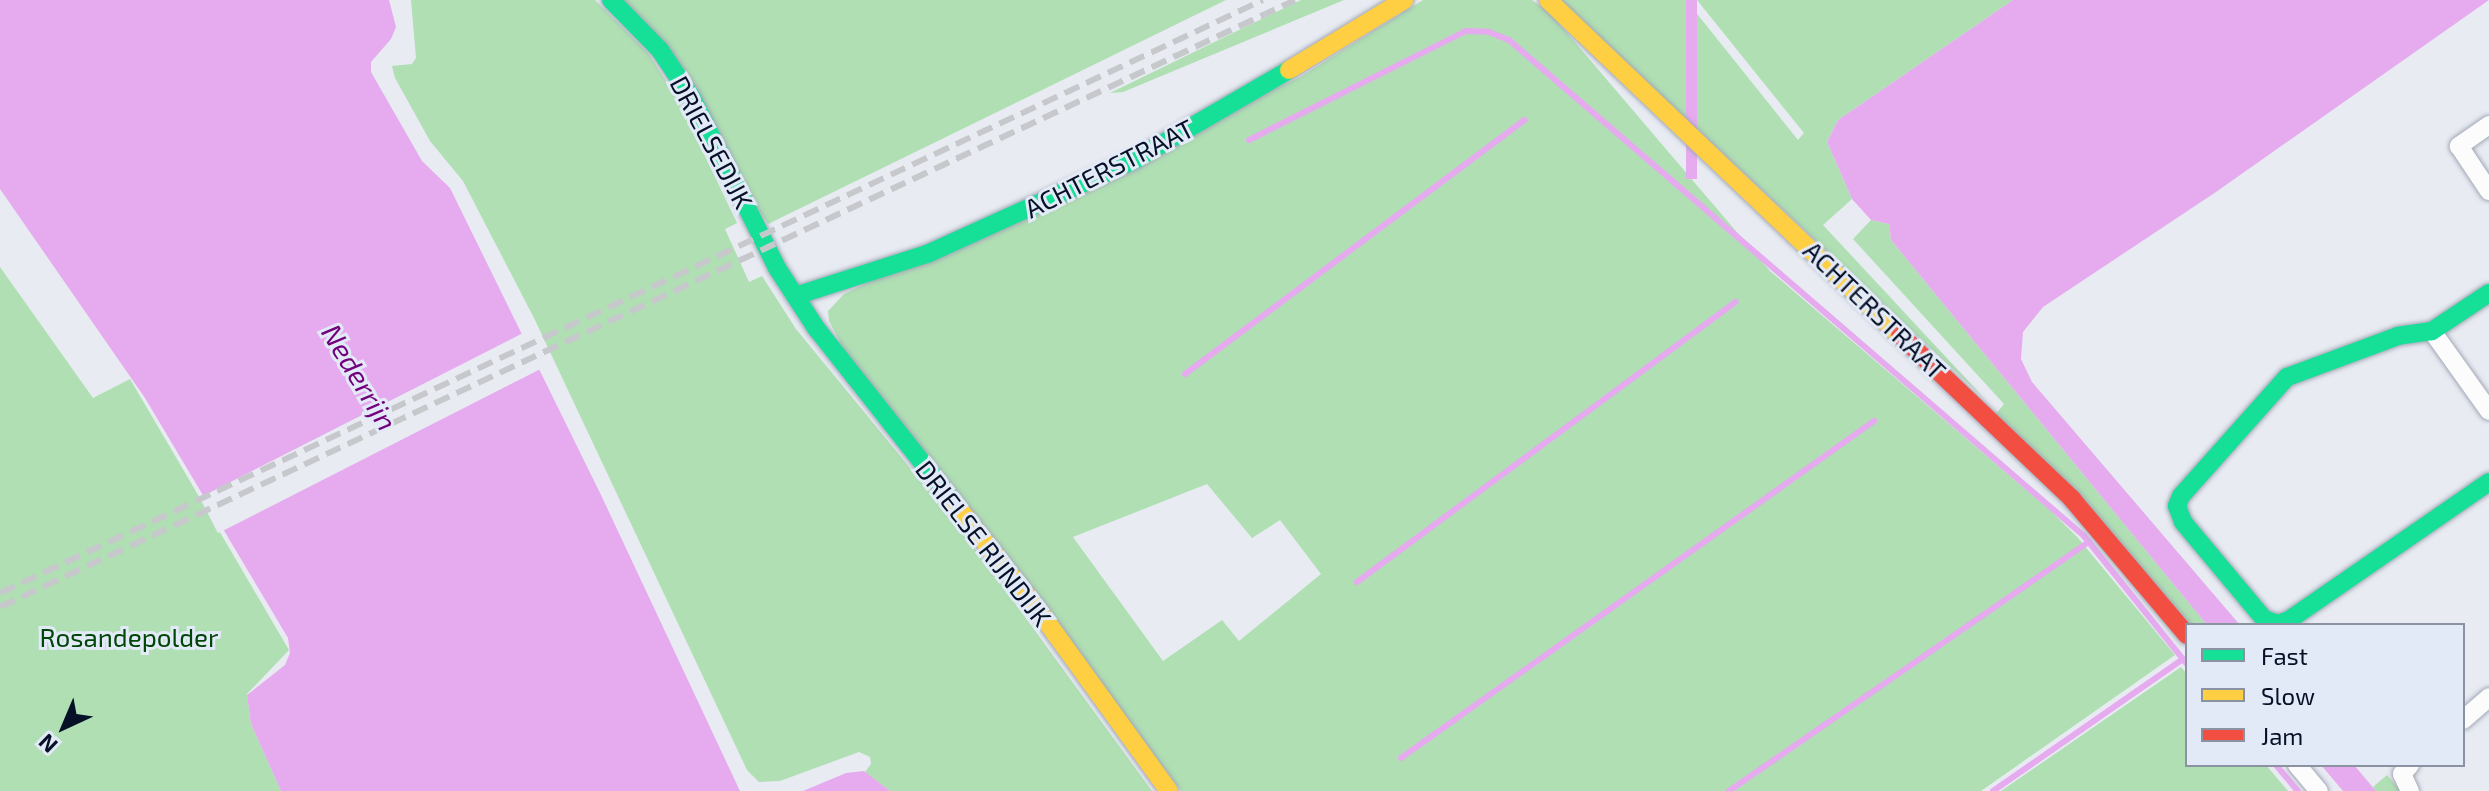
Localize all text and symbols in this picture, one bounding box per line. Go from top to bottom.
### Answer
street label: DRIELSEDIJK [664,70,760,214]
street label: ACHTERSTRAAT [1019,112,1199,224]
street label: ACHTERSTRAAT [1797,234,1953,386]
water label: Nederrijn [315,318,405,436]
street label: DRIELSE RIJNDIJK [910,454,1058,632]
park label: Rosandepolder [39,621,219,653]
legend [2185,623,2465,767]
text: Fast [2261,641,2308,670]
text: Slow [2261,681,2315,710]
north arrow [24,687,104,767]
text: Jam [2261,721,2303,750]
text: N [33,729,62,759]

